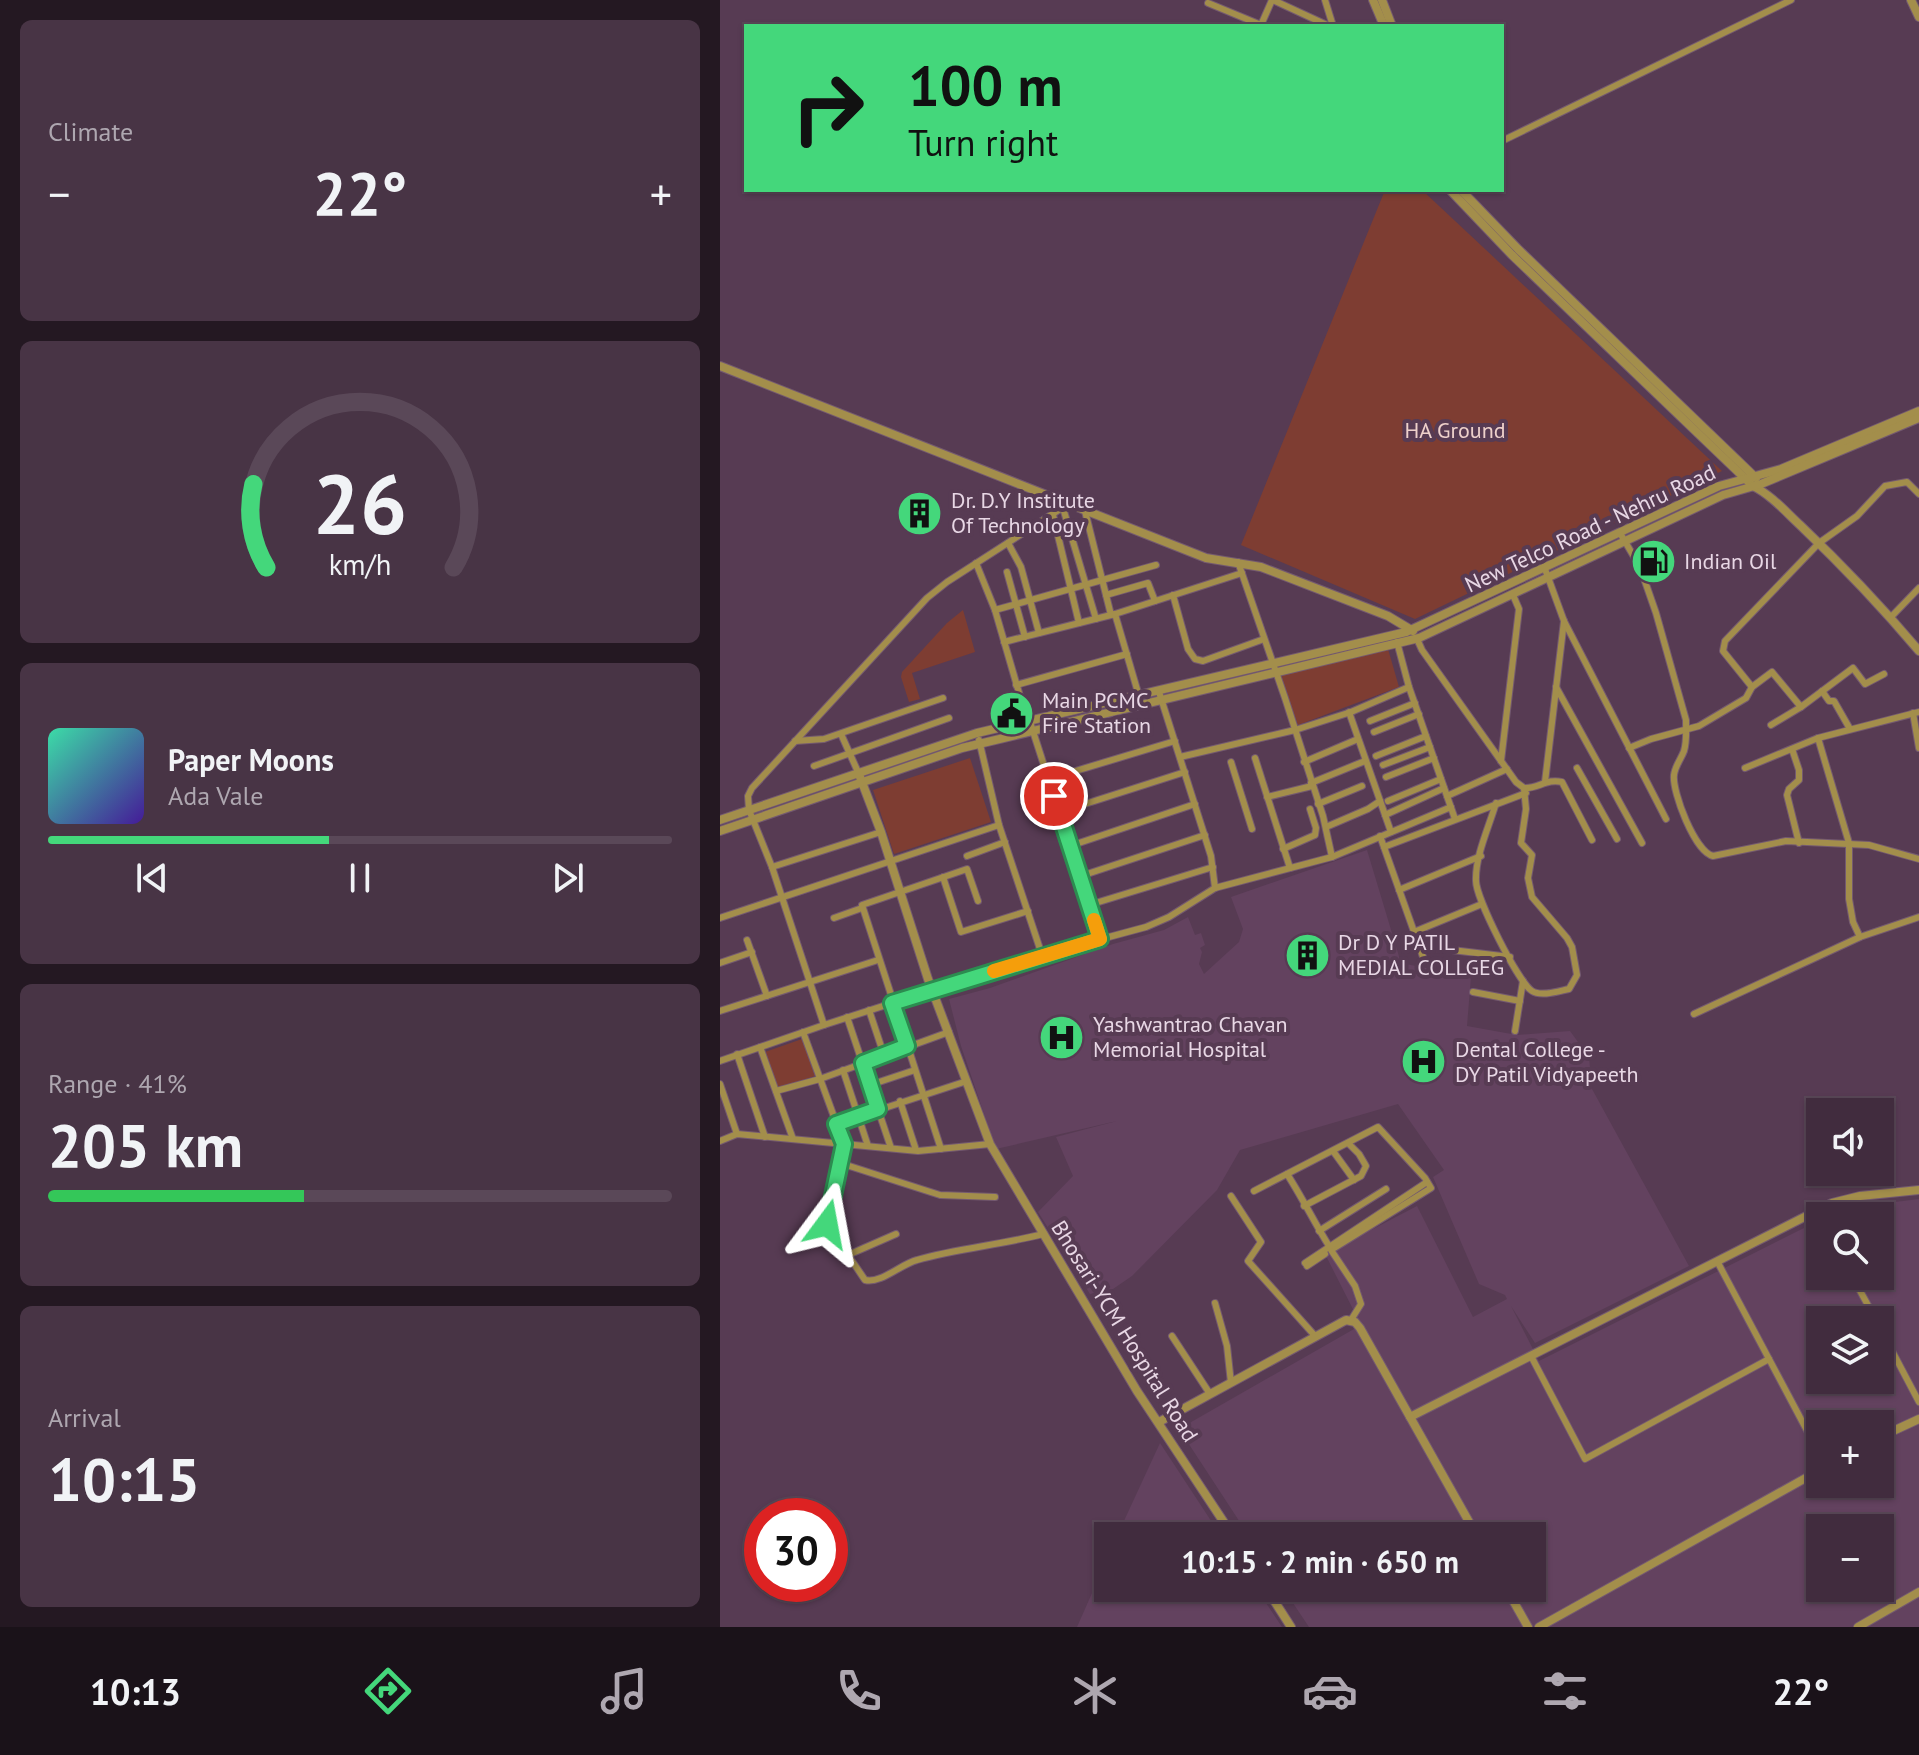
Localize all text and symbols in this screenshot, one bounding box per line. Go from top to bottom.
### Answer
text: 100 m [908,49,1063,121]
icon: right [776,56,880,160]
text: Climate [48,115,133,148]
text: Turn right [908,119,1058,166]
text: 22° [313,154,407,232]
text: − [48,165,70,222]
text: + [650,165,672,222]
park label: HA Ground [1404,416,1506,444]
text: 26 [313,449,407,557]
street label: New Telco Road - Nehru Road [1460,458,1720,598]
place label: Dr. D.Y Institute Of Technology [951,486,1095,539]
building icon: Dr. D.Y Institute Of Technology [896,489,944,537]
fuel station icon: Indian Oil [1629,537,1677,585]
text: km/h [329,546,391,583]
place label: Indian Oil [1684,547,1777,575]
place label: Main PCMC Fire Station [1042,686,1151,739]
public building icon: Main PCMC Fire Station [987,689,1035,737]
text: Paper Moons [168,740,334,779]
pin [1020,762,1088,830]
icon: arrive [1032,774,1076,818]
text: Ada Vale [168,779,263,812]
icon: previous [130,856,174,900]
icon: pause [338,856,382,900]
icon: next [546,856,590,900]
place label: Dr D Y PATIL MEDIAL COLLGEG [1338,928,1504,981]
building icon: Dr D Y PATIL MEDIAL COLLGEG [1283,931,1331,979]
place label: Yashwantrao Chavan Memorial Hospital [1093,1010,1288,1063]
hospital icon: Yashwantrao Chavan Memorial Hospital [1038,1013,1086,1061]
place label: Dental College - DY Patil Vidyapeeth [1455,1035,1638,1088]
hospital icon: Dental College - DY Patil Vidyapeeth [1400,1038,1448,1086]
text: Range · 41% [48,1067,187,1100]
map controls [1806,1098,1894,1602]
button: sound [1806,1098,1894,1186]
text: 205 km [48,1106,243,1184]
position arrow [785,1182,869,1266]
button: search [1806,1202,1894,1290]
street label: Bhosari-YCM Hospital Road [1045,1215,1205,1447]
button: layers [1806,1306,1894,1394]
text: Arrival [48,1401,121,1434]
button: + [1806,1410,1894,1498]
text: 10:15 [48,1440,200,1518]
speed limit sign: 30 [744,1498,848,1602]
button: − [1806,1514,1894,1602]
text: 10:15 · 2 min · 650 m [1181,1542,1459,1581]
icon: directions [360,1663,416,1719]
icon: music [596,1663,652,1719]
icon: phone [831,1663,887,1719]
icon: climate [1067,1663,1123,1719]
icon: car [1302,1663,1358,1719]
icon: filters [1537,1663,1593,1719]
text: 10:13 [90,1668,181,1715]
text: 22° [1773,1668,1829,1715]

